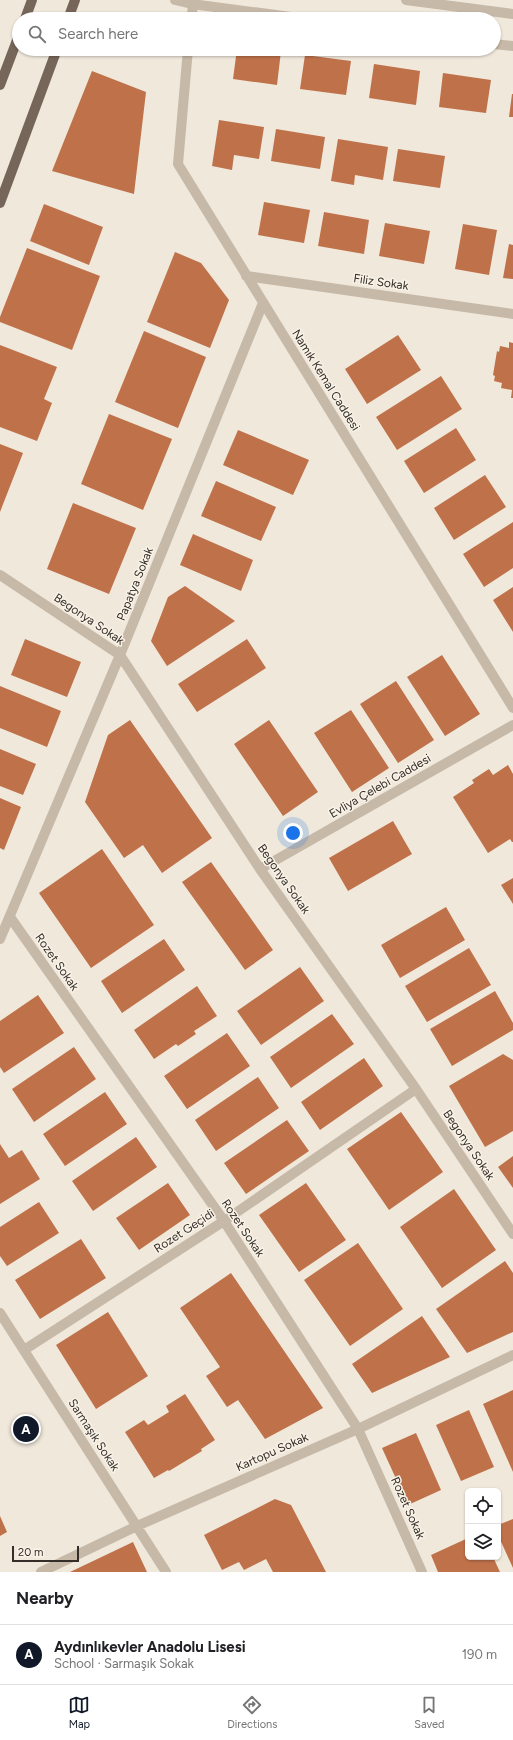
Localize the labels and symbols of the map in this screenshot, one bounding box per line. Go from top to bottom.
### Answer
street label: Filiz Sokak [353,271,410,293]
street label: Namık Kemal Caddesi [289,327,363,433]
street label: Papatya Sokak [114,545,156,623]
street label: Begonya Sokak [51,590,127,648]
street label: Evliya Çelebi Caddesi [327,751,433,821]
your location [283,823,303,843]
street label: Begonya Sokak [255,842,313,917]
street label: Rozet Sokak [32,931,82,993]
street label: Begonya Sokak [440,1107,498,1183]
street label: Rozet Sokak [219,1197,267,1260]
street label: Rozet Geçidi [151,1206,217,1256]
street label: Sarmaşık Sokak [66,1396,123,1474]
pin: A [13,1414,39,1444]
street label: Kartopu Sokak [234,1430,310,1474]
street label: Rozet Sokak [388,1475,428,1541]
scale bar [12,1544,79,1563]

